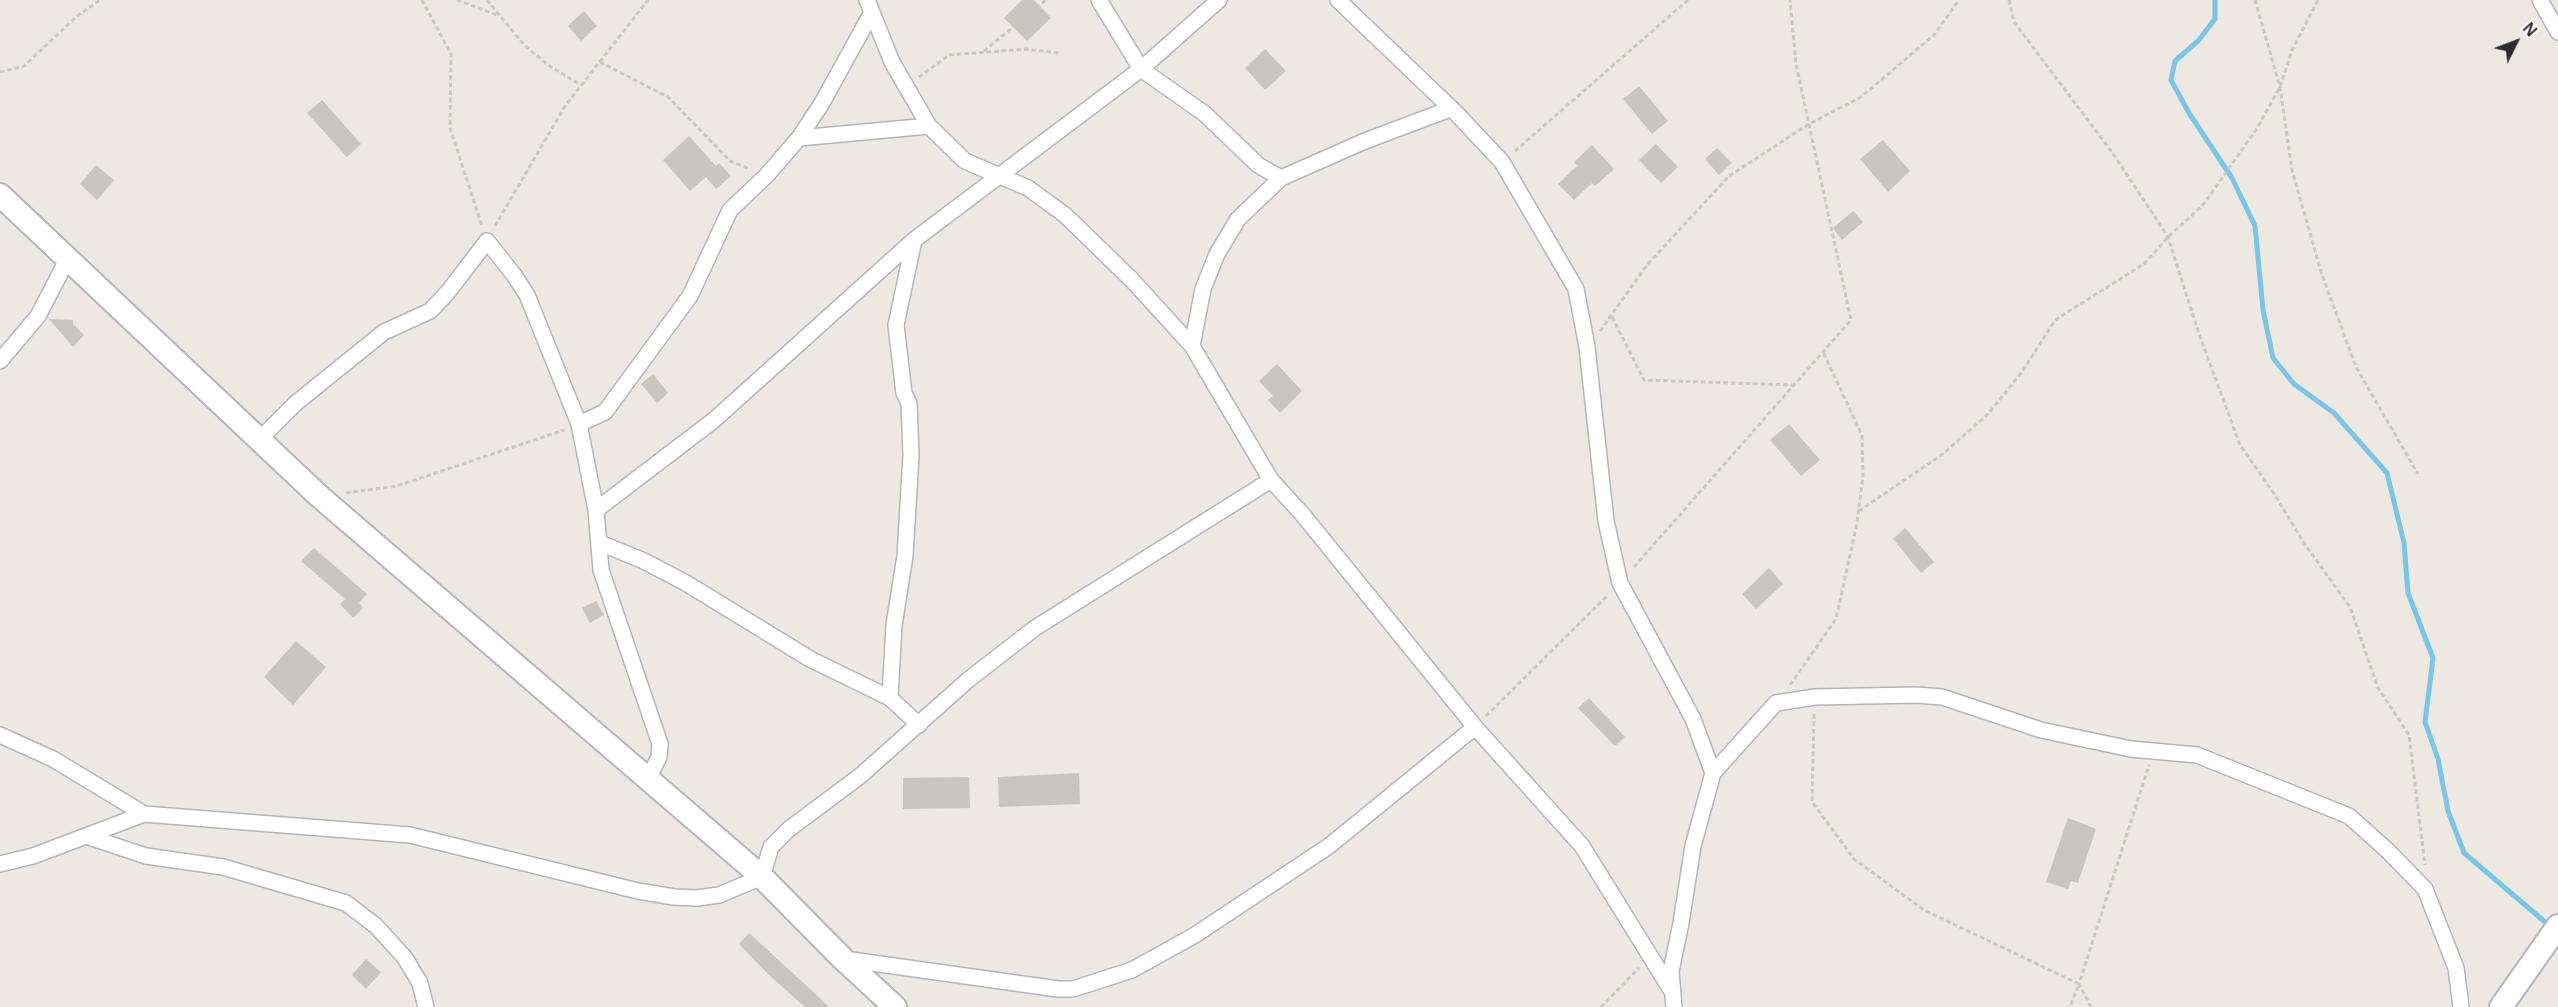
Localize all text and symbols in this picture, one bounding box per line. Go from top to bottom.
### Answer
north arrow [2486,12,2546,72]
text: N [2520,20,2540,40]

